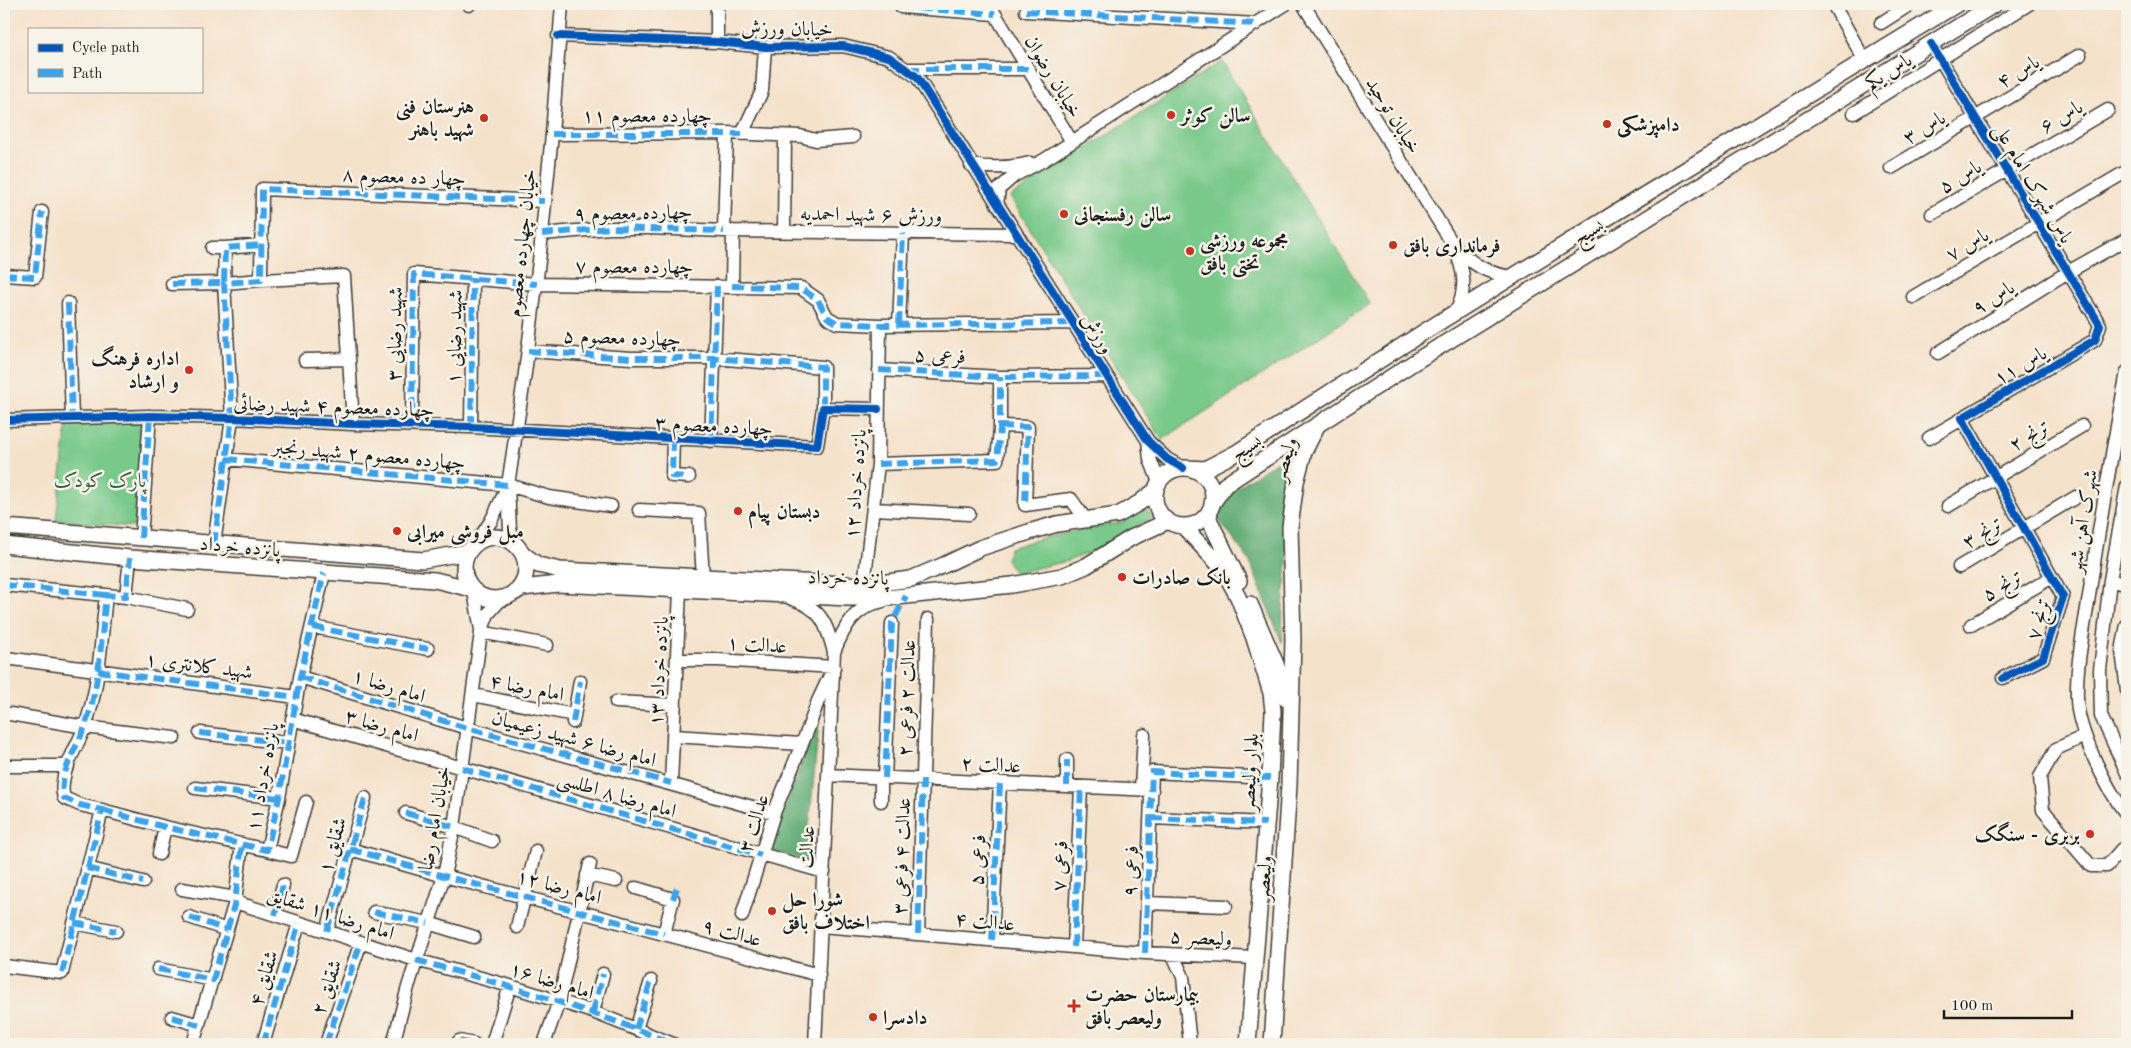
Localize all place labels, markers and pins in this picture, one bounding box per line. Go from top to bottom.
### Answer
place label: هنرستان فنی شهید باهنر [396,97,474,142]
place label: سالن کوثر [1179,106,1251,129]
marker: سالن کوثر [1165,109,1177,121]
marker: هنرستان فنی شهید باهنر [478,112,490,124]
place label: دامپزشکی [1617,114,1680,138]
marker: دامپزشکی [1601,118,1613,130]
place label: سالن رفسنجانی [1073,205,1171,228]
marker: سالن رفسنجانی [1058,208,1070,220]
place label: مجموعه ورزشی تختی بافق [1200,232,1288,278]
place label: فرمانداری بافق [1403,236,1501,258]
marker: فرمانداری بافق [1387,239,1399,251]
marker: مجموعه ورزشی تختی بافق [1184,245,1196,257]
place label: اداره فرهنگ و ارشاد [91,345,179,393]
marker: اداره فرهنگ و ارشاد [183,364,195,376]
place label: دبستان پیام [748,502,821,529]
marker: دبستان پیام [732,505,744,517]
place label: مبل فروشی میرابی [406,523,524,546]
marker: مبل فروشی میرابی [391,525,403,537]
place label: بانک صادرات [1132,566,1231,589]
marker: بانک صادرات [1116,571,1128,583]
place label: بربری - سنگک [1975,821,2080,846]
marker: بربری - سنگک [2084,828,2096,840]
place label: شورا حل اختلاف بافق [782,891,870,935]
marker: شورا حل اختلاف بافق [766,905,778,917]
place label: بیمارستان حضرت ولیعصر بافق [1085,985,1199,1030]
marker: بیمارستان حضرت ولیعصر بافق [1067,999,1081,1013]
place label: دادسرا [883,1009,928,1030]
marker: دادسرا [867,1011,879,1023]

